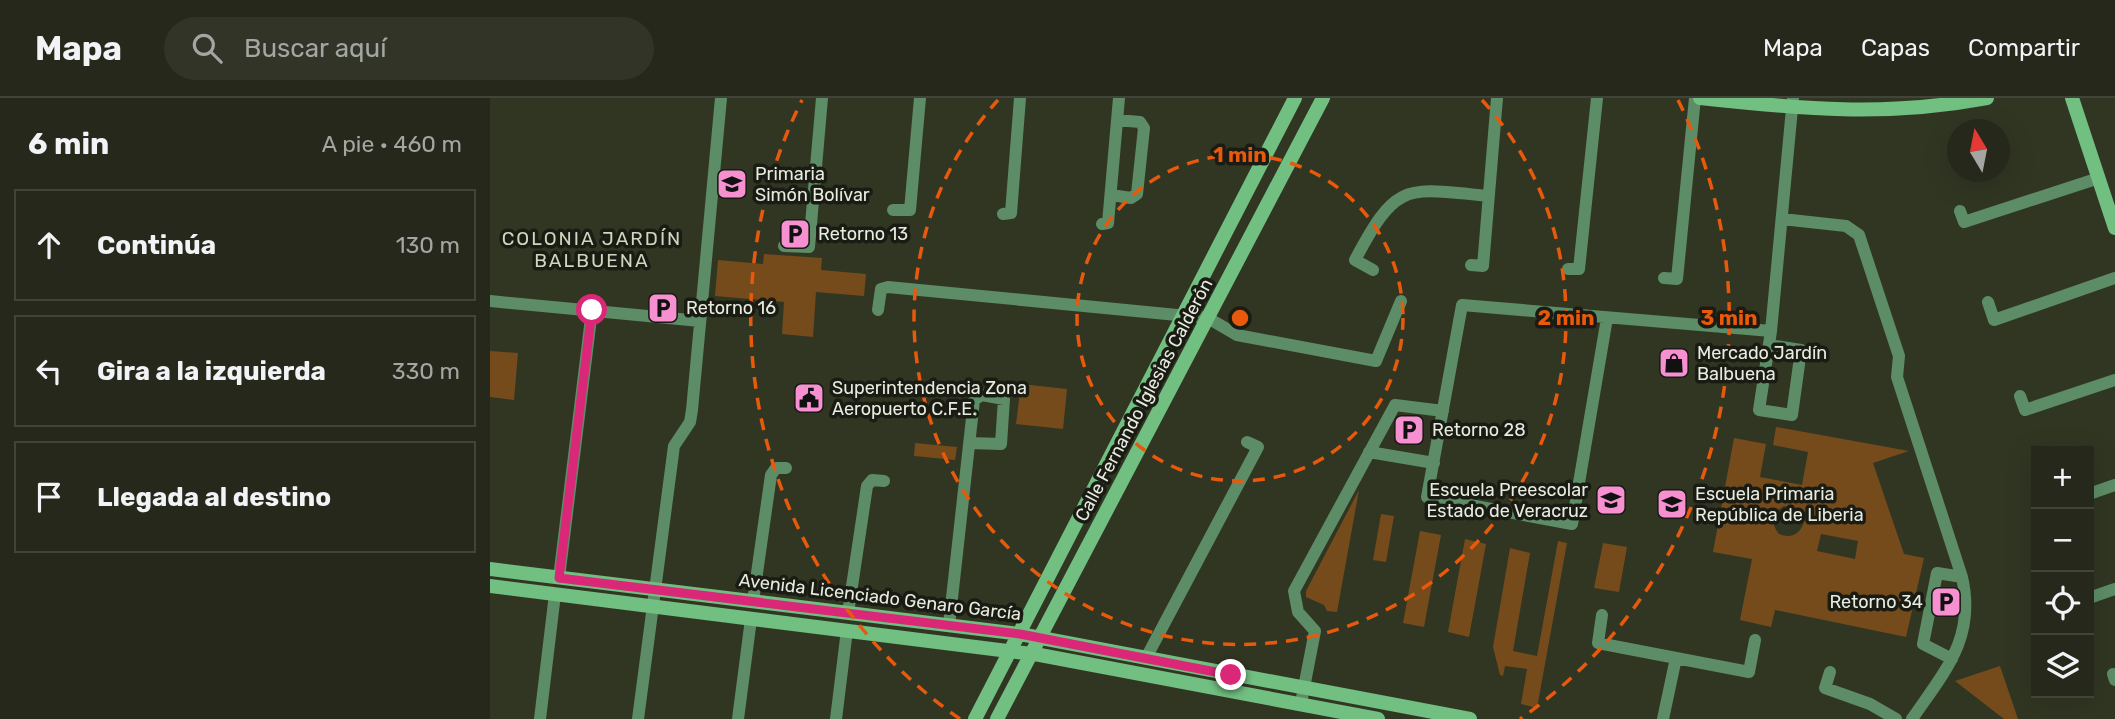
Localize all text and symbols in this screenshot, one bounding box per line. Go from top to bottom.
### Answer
search box [164,17,654,80]
text: Mapa [35,29,122,68]
icon: search [188,29,226,67]
text: Buscar aquí [244,33,387,64]
text: Mapa [1763,34,1823,62]
text: Capas [1861,34,1930,62]
text: Compartir [1968,34,2080,62]
north arrow [1947,119,2010,182]
text: 6 min [28,126,109,162]
text: A pie · 460 m [322,130,462,158]
text: 1 min [1213,142,1267,167]
place label: Primaria Simón Bolívar [755,163,870,206]
school or university icon: Primaria Simón Bolívar [715,167,749,201]
parking icon: Retorno 13 [778,217,812,251]
place label: Retorno 13 [818,223,908,245]
icon: ahead [30,226,68,264]
district label: COLONIA JARDÍN BALBUENA [502,227,682,272]
text: Continúa [97,230,216,261]
text: 130 m [396,231,460,259]
street label: Calle Fernando Iglesias Calderón [1070,275,1218,525]
parking icon: Retorno 16 [646,291,680,325]
route start [576,294,607,325]
place label: Retorno 16 [686,297,776,319]
text: 2 min [1538,305,1594,330]
text: 3 min [1700,305,1758,330]
centre of rings [1228,306,1252,330]
place label: Mercado Jardín Balbuena [1697,342,1827,385]
shop icon: Mercado Jardín Balbuena [1657,346,1691,380]
icon: left [30,352,68,390]
text: Gira a la izquierda [97,356,326,387]
text: 330 m [392,357,460,385]
place label: Superintendencia Zona Aeropuerto C.F.E. [832,377,1027,420]
public building icon: Superintendencia Zona Aeropuerto C.F.E. [792,381,826,415]
parking icon: Retorno 28 [1392,413,1426,447]
place label: Retorno 28 [1432,419,1526,441]
map controls [2031,446,2094,698]
button: + [2031,446,2094,509]
icon: arrive [30,478,68,516]
place label: Escuela Preescolar Estado de Veracruz [1426,479,1588,522]
text: Llegada al destino [97,482,331,513]
school or university icon: Escuela Preescolar Estado de Veracruz [1594,483,1628,517]
place label: Escuela Primaria República de Liberia [1695,483,1864,526]
school or university icon: Escuela Primaria República de Liberia [1655,487,1689,521]
button: − [2031,509,2094,572]
street label: Avenida Licenciado Genaro García [738,569,1022,625]
button: locate [2031,572,2094,635]
parking icon: Retorno 34 [1929,585,1963,619]
place label: Retorno 34 [1829,591,1923,613]
button: layers [2031,635,2094,698]
route end [1215,659,1246,690]

